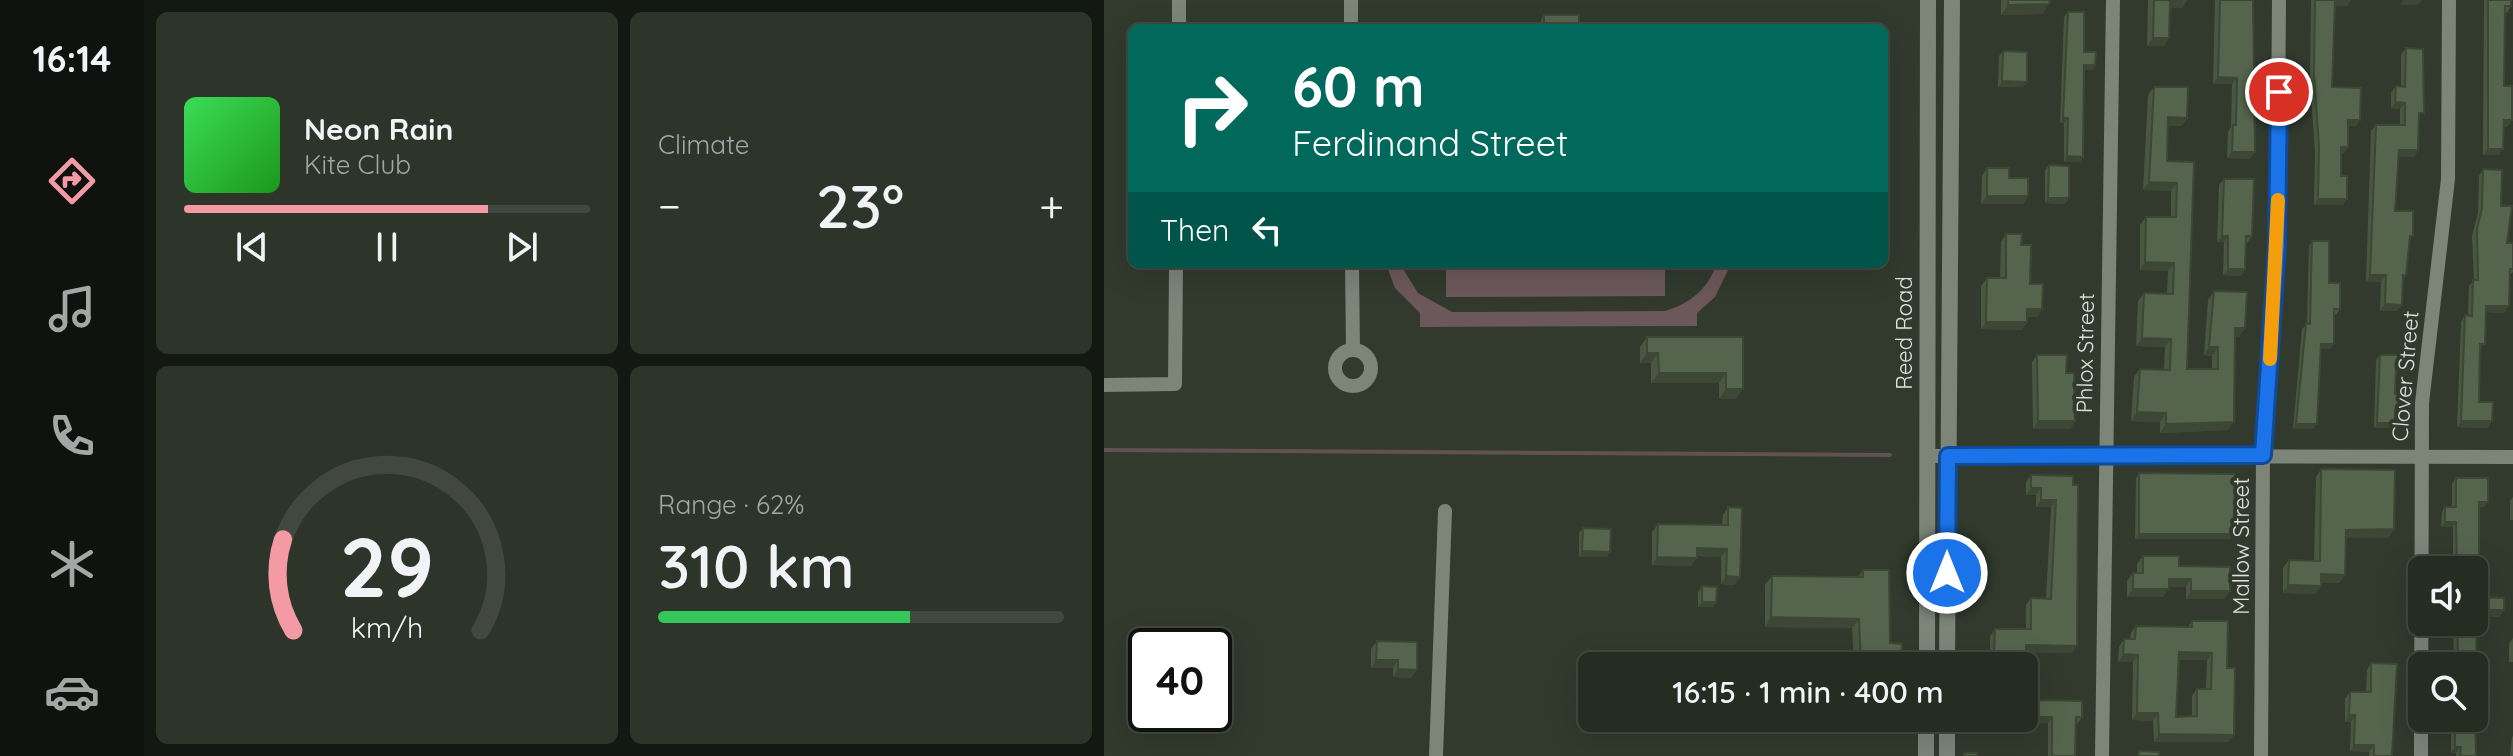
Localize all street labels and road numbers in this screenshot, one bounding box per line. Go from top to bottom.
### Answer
street label: Reed Road [1890,276,1918,390]
street label: Phlox Street [2070,293,2100,413]
street label: Clover Street [2385,310,2425,442]
street label: Mallow Street [2227,477,2255,615]

